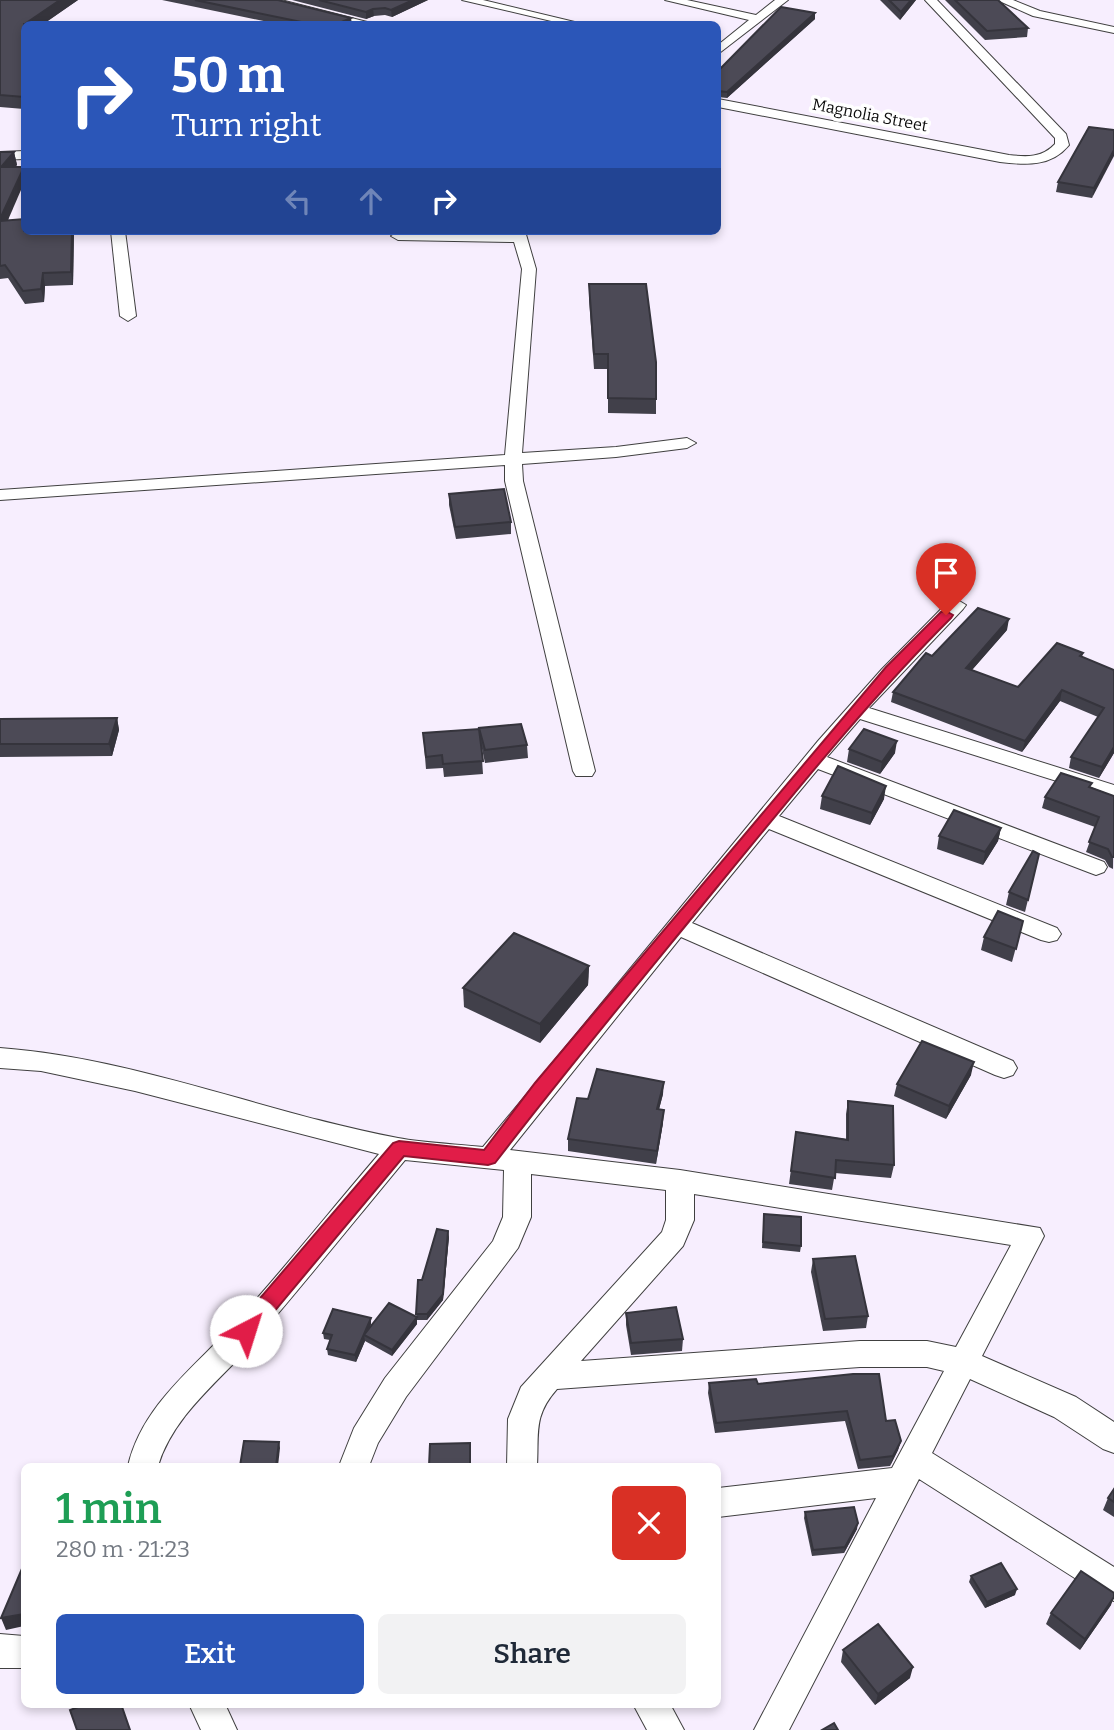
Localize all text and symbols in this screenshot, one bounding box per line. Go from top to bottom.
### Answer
text: 50 m [171,46,284,105]
icon: right [56,49,147,140]
street label: Magnolia Street [811,95,929,136]
text: Turn right [171,106,322,144]
icon: left [279,182,317,220]
icon: ahead [352,182,390,220]
icon: right [425,182,463,220]
pin [916,543,976,615]
icon: arrive [927,554,965,592]
position arrow [209,1294,283,1368]
text: 1 min [56,1484,162,1534]
button: close [612,1486,686,1560]
text: 280 m · 21:23 [56,1535,190,1563]
button: Exit [56,1614,364,1694]
button: Share [378,1614,686,1694]

